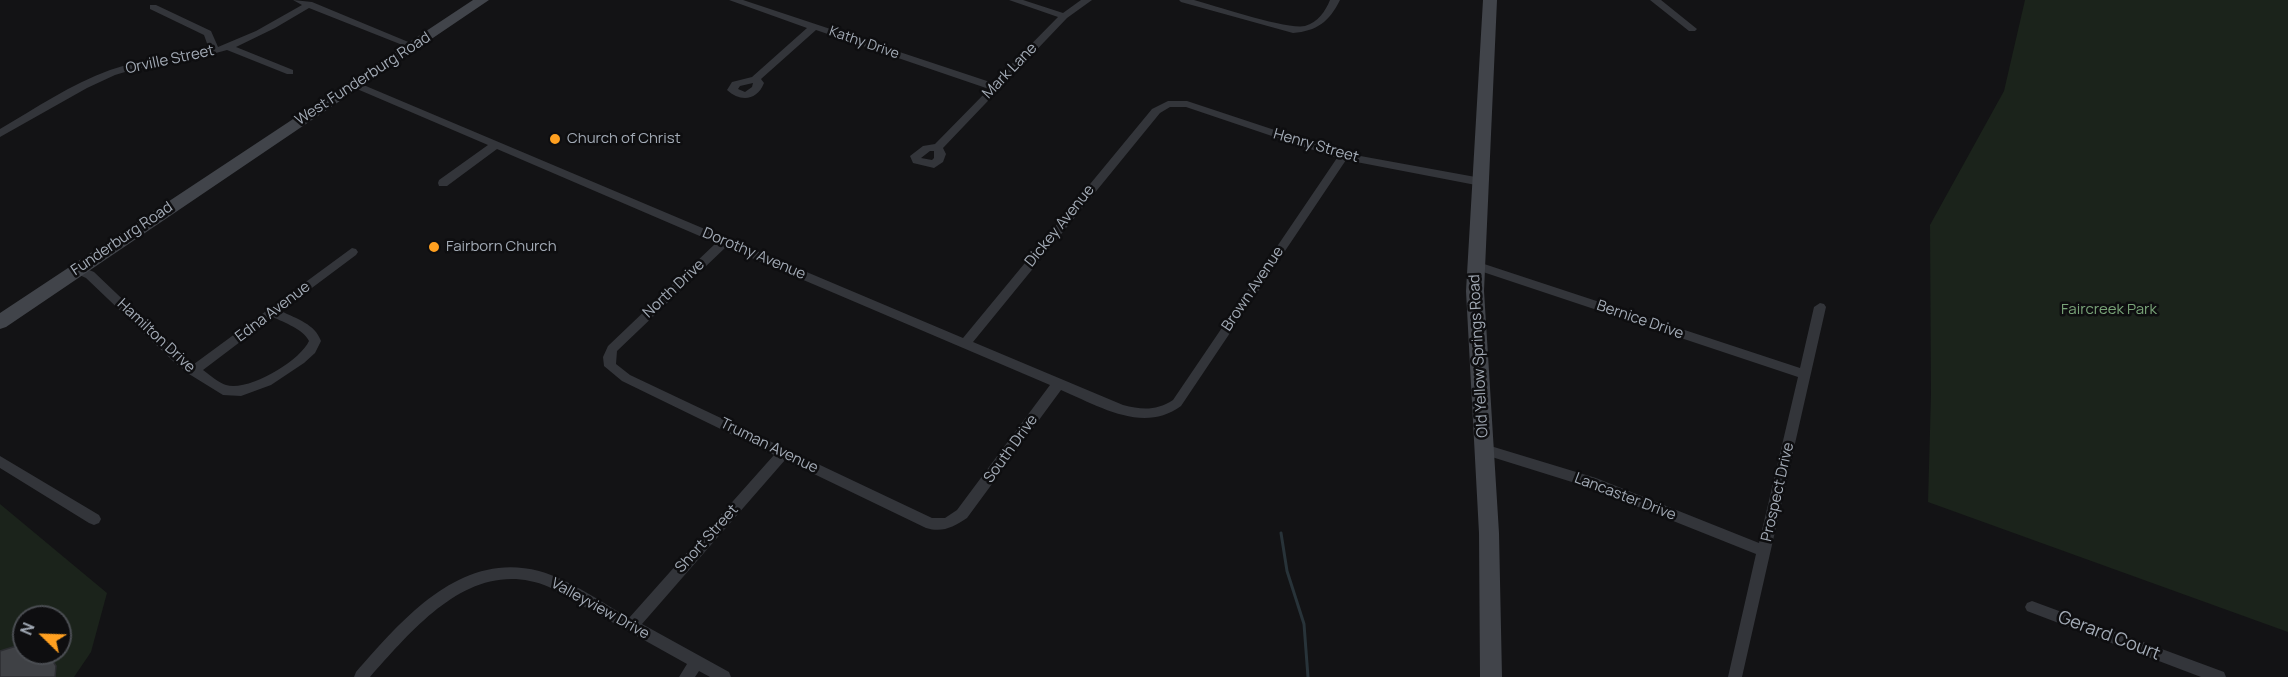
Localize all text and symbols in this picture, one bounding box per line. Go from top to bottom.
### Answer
street label: Kathy Drive [827,23,901,63]
street label: West Funderburg Road [292,29,434,129]
street label: Mark Lane [979,39,1041,103]
street label: Orville Street [124,42,216,78]
street label: Henry Street [1271,125,1361,167]
place label: Church of Christ [567,130,681,148]
marker: Church of Christ [548,132,562,146]
street label: Dickey Avenue [1022,181,1098,271]
street label: Funderburg Road [68,198,176,280]
street label: Dorothy Avenue [700,224,808,284]
place label: Fairborn Church [446,238,557,256]
marker: Fairborn Church [427,240,441,254]
street label: Brown Avenue [1218,243,1288,335]
street label: North Drive [640,256,708,322]
street label: Old Yellow Springs Road [1466,274,1492,438]
street label: Edna Avenue [232,278,314,346]
street label: Hamilton Drive [113,295,199,377]
street label: Bernice Drive [1594,297,1686,343]
park label: Faircreek Park [2061,301,2157,319]
street label: South Drive [980,411,1042,487]
street label: Truman Avenue [717,414,821,478]
street label: Prospect Drive [1758,441,1798,543]
street label: Lancaster Drive [1572,469,1678,525]
street label: Short Street [672,501,742,577]
street label: Valleyview Drive [548,575,652,643]
north arrow [12,605,72,665]
street label: Gerard Court [2055,607,2163,665]
text: N [15,619,40,638]

